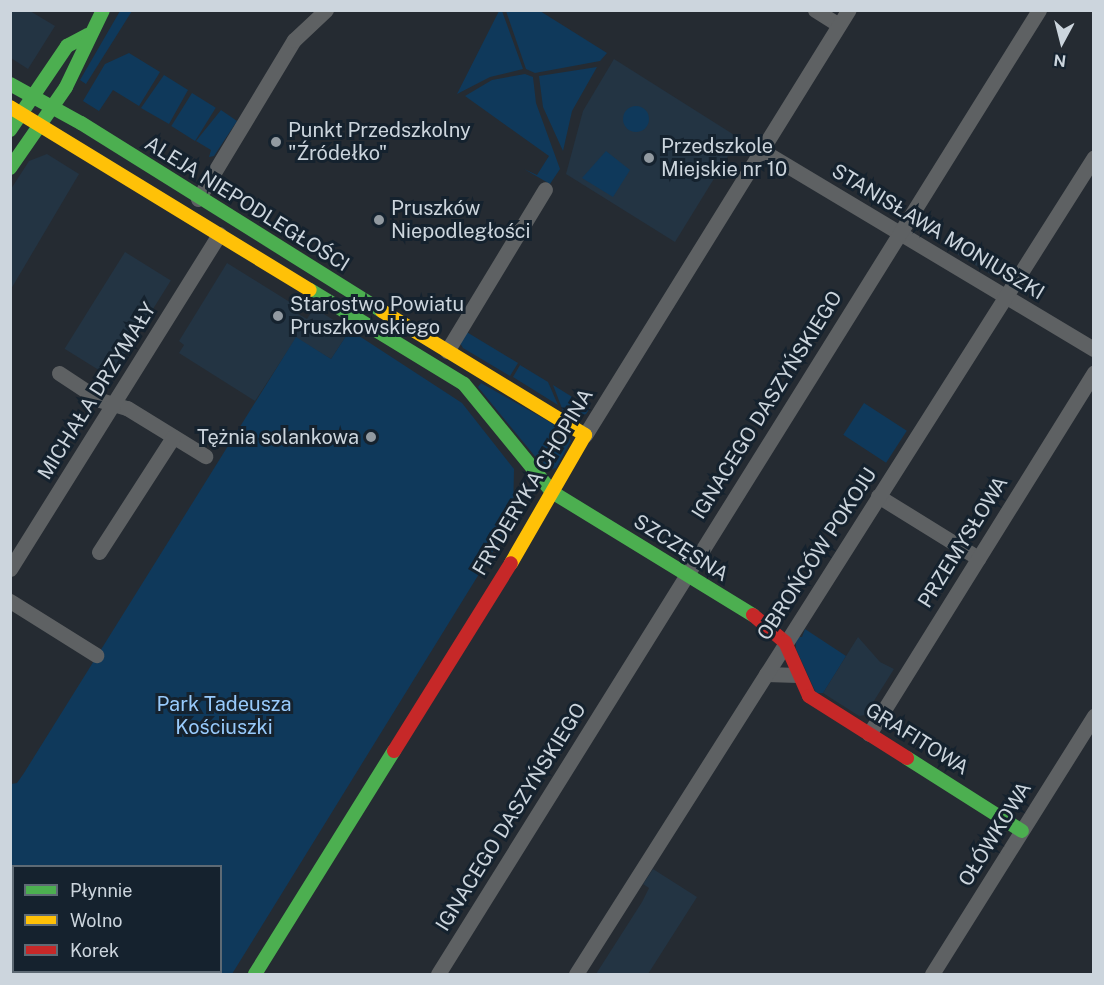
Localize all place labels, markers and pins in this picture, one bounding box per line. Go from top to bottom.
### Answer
place label: Punkt Przedszkolny "Źródełko" [288,118,471,165]
place label: Przedszkole Miejskie nr 10 [661,134,787,181]
marker: Punkt Przedszkolny "Źródełko" [269,135,283,149]
marker: Przedszkole Miejskie nr 10 [642,151,656,165]
place label: Pruszków Niepodległości [391,196,531,243]
marker: Pruszków Niepodległości [372,213,386,227]
place label: Starostwo Powiatu Pruszkowskiego [290,292,464,339]
marker: Starostwo Powiatu Pruszkowskiego [271,309,285,323]
place label: Tężnia solankowa [197,425,359,449]
marker: Tężnia solankowa [364,430,378,444]

